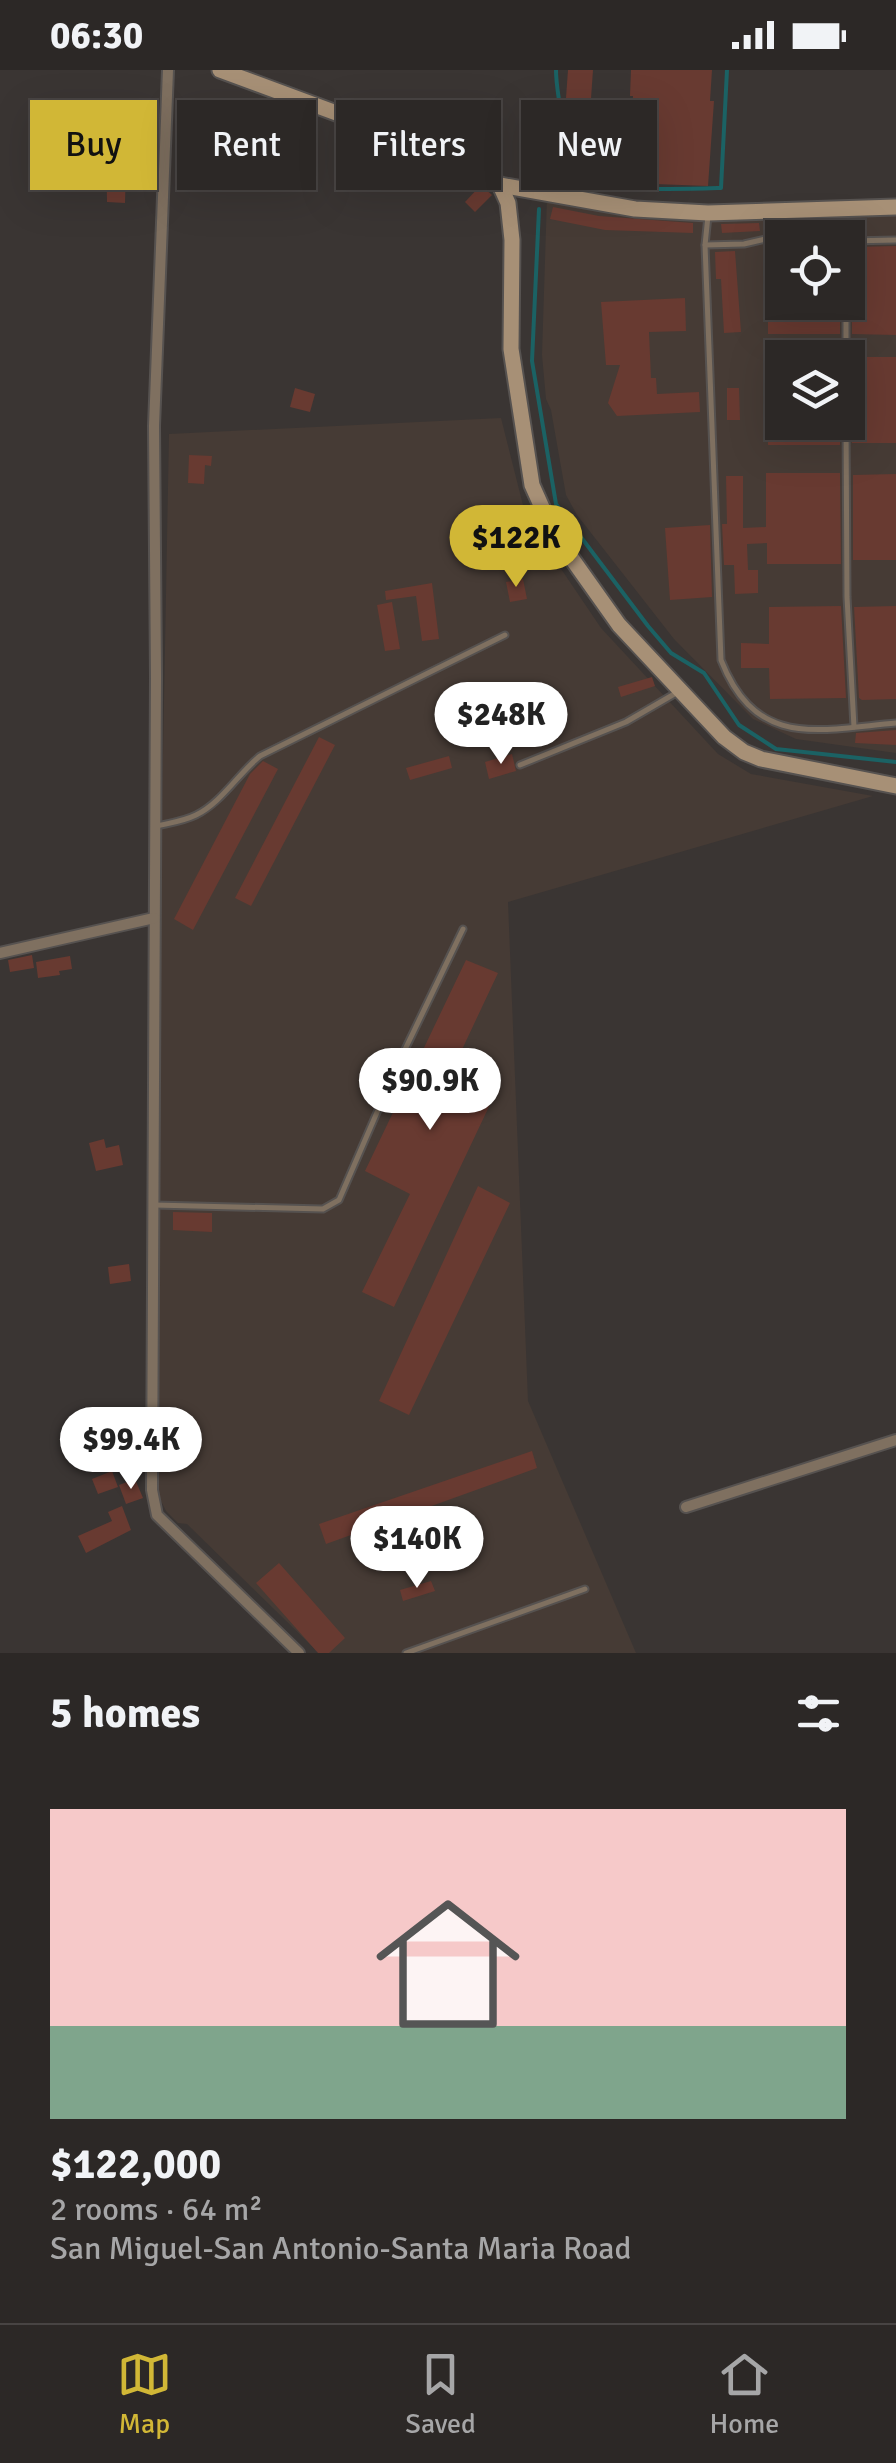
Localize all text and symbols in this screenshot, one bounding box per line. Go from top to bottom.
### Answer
text: 06:30 [50,12,143,59]
chip: Buy [30,100,157,190]
chip: Rent [177,100,316,190]
chip: Filters [336,100,501,190]
chip: New [521,100,657,190]
map controls [765,220,865,440]
button: locate [765,220,865,320]
button: layers [765,340,865,440]
pin: $122K [446,505,586,590]
text: $122K [472,518,560,557]
pin: $248K [431,682,571,767]
text: $248K [457,695,545,734]
pin: $90.9K [349,1048,511,1133]
text: $90.9K [381,1061,479,1100]
pin: $99.4K [50,1407,212,1492]
text: $99.4K [82,1420,180,1459]
pin: $140K [347,1506,487,1591]
text: $140K [373,1519,461,1558]
icon: filters [791,1686,846,1741]
text: 5 homes [50,1688,200,1739]
icon: home [358,1874,538,2054]
text: $122,000 [50,2139,221,2190]
text: 2 rooms · 64 m² [50,2190,263,2229]
text: San Miguel-San Antonio-Santa Maria Road [50,2229,631,2268]
tab: Map [117,2347,172,2441]
tab: Saved [405,2347,476,2441]
tab: Home [709,2347,779,2441]

